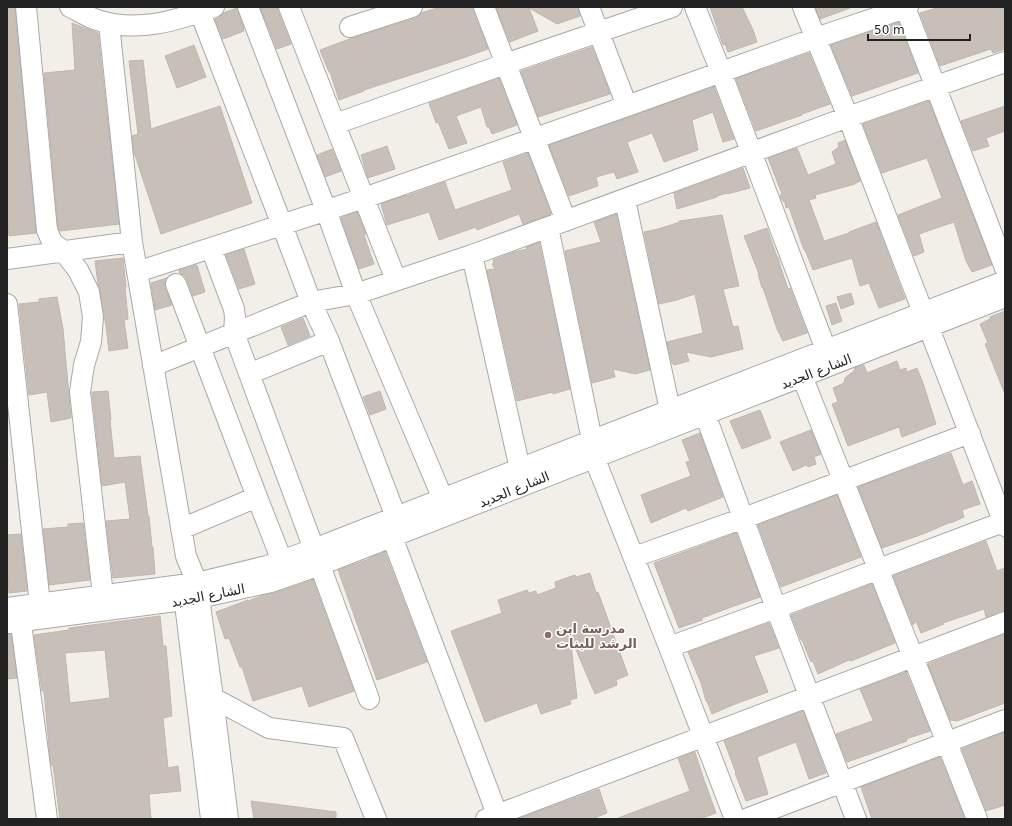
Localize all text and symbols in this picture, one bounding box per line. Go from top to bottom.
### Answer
scale bar [868,16,970,42]
text: 50 m [874,23,905,37]
street label: الشارع الجديد [779,351,854,393]
street label: الشارع الجديد [477,469,552,511]
street label: الشارع الجديد [170,581,246,611]
place label: مدرسة ابن الرشد للبنات [556,621,637,651]
marker: مدرسة ابن الرشد للبنات [543,630,553,640]

